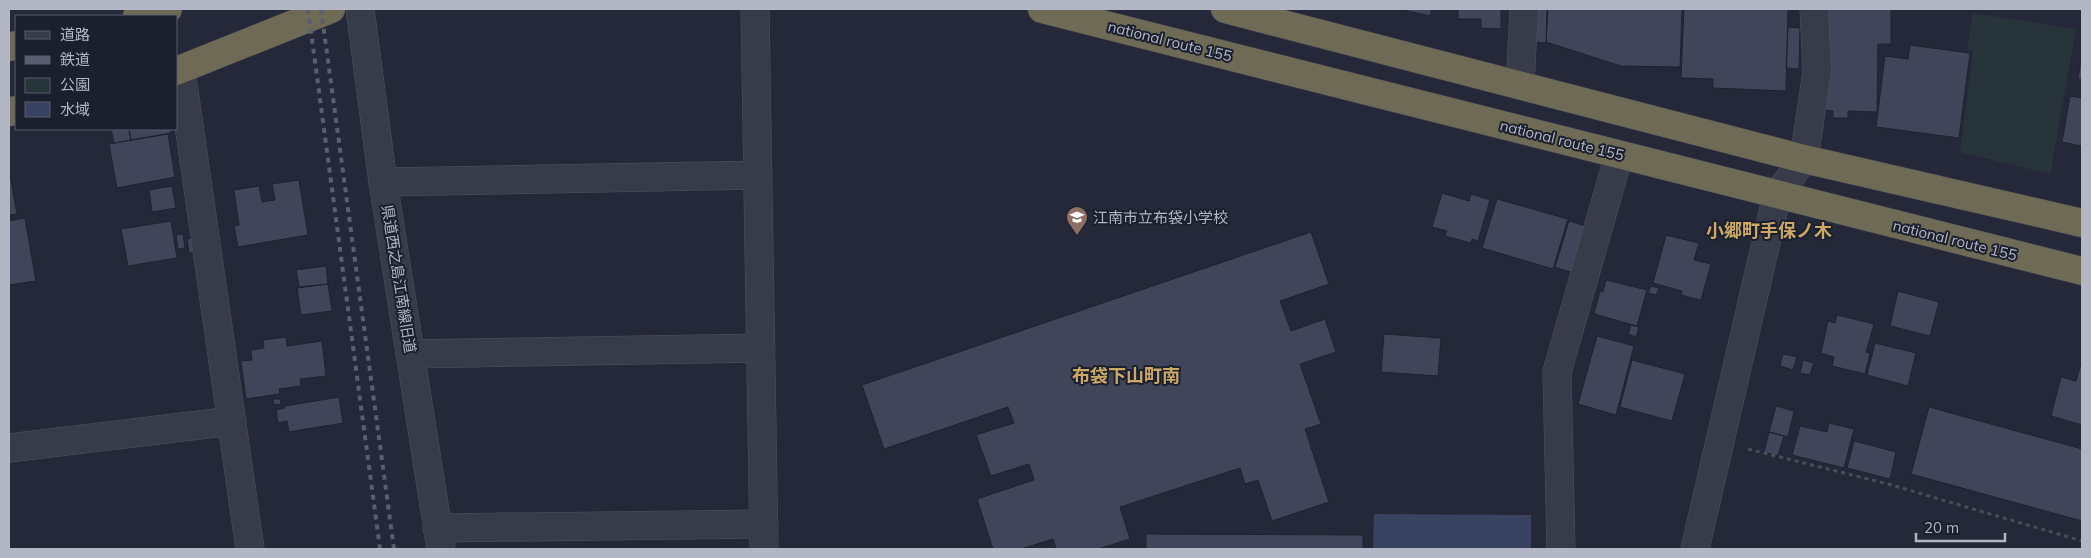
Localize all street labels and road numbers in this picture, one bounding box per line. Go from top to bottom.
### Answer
street label: national route 155 [1106,16,1234,66]
street label: national route 155 [1498,115,1626,165]
street label: 県道西之島江南線旧道 [378,203,420,355]
street label: national route 155 [1891,215,2019,265]

